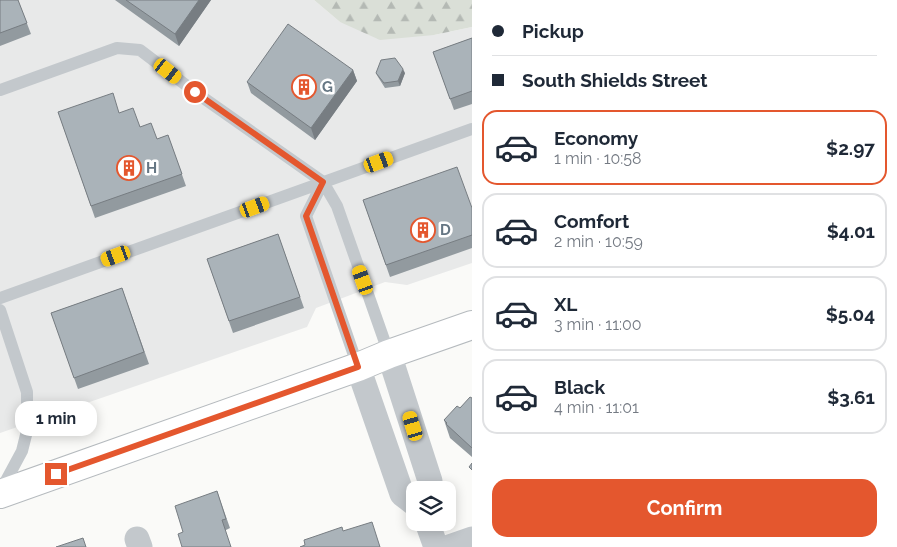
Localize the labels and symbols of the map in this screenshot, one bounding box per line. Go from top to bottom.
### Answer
car [151,56,184,86]
building icon: G [291,74,317,100]
place label: G [322,78,333,96]
route start [184,81,206,103]
car [362,150,395,174]
building icon: H [116,155,142,181]
place label: H [146,159,157,177]
car [238,195,271,219]
building icon: D [410,217,436,243]
place label: D [440,221,451,239]
car [99,244,132,268]
car [350,263,375,297]
callout: 1 min [15,402,97,436]
car [401,409,424,443]
route end [45,463,67,485]

